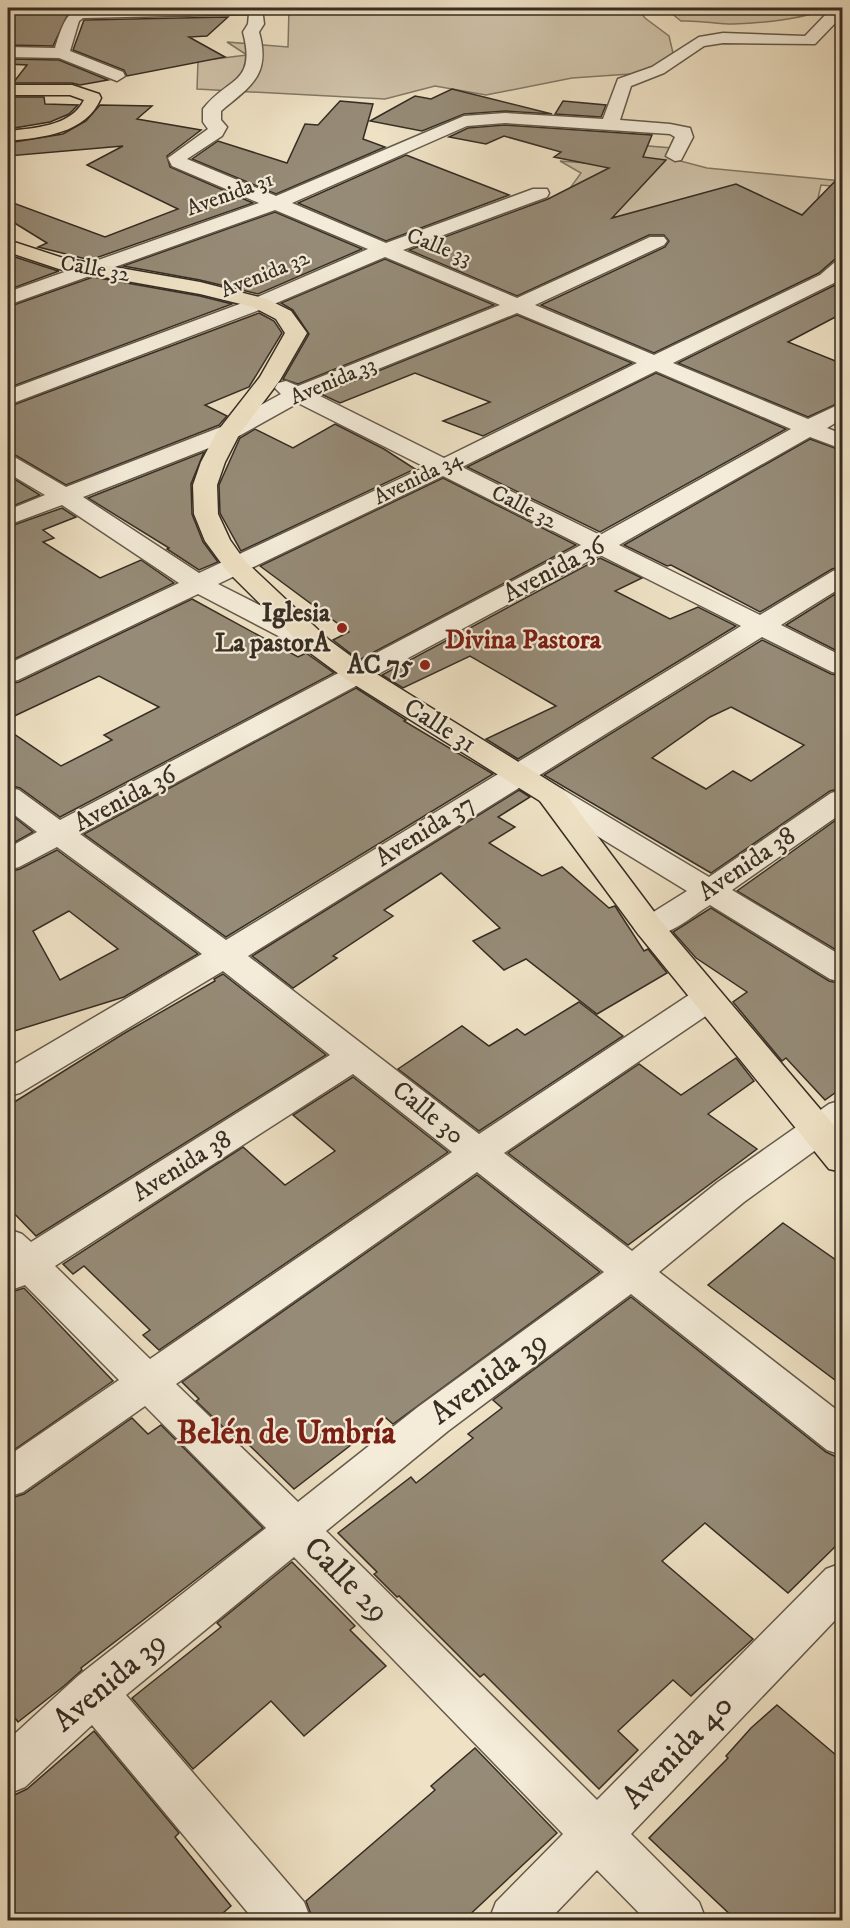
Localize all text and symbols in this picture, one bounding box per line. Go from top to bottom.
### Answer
street label: Avenida 31 [183,166,277,222]
street label: Calle 33 [403,222,475,272]
street label: Avenida 32 [217,244,314,304]
street label: Calle 32 [58,250,132,288]
street label: Avenida 33 [286,351,380,411]
street label: Avenida 34 [369,444,468,511]
street label: Calle 32 [487,479,561,535]
street label: Avenida 36 [497,529,612,611]
place label: Iglesia La pastorA [215,597,331,660]
marker: Iglesia La pastorA [335,621,349,635]
district label: Divina Pastora [445,623,602,657]
place label: AC 75 [346,649,413,682]
marker: AC 75 [418,658,432,672]
street label: Calle 31 [398,691,482,761]
street label: Avenida 36 [68,758,183,840]
street label: Avenida 37 [369,787,481,875]
street label: Avenida 38 [692,819,802,909]
street label: Calle 30 [385,1074,471,1152]
street label: Avenida 38 [126,1123,238,1209]
street label: Avenida 39 [422,1322,556,1434]
district label: Belén de Umbría [176,1413,397,1454]
street label: Calle 29 [294,1528,398,1632]
street label: Avenida 39 [45,1623,175,1741]
street label: Avenida 40 [614,1686,742,1818]

